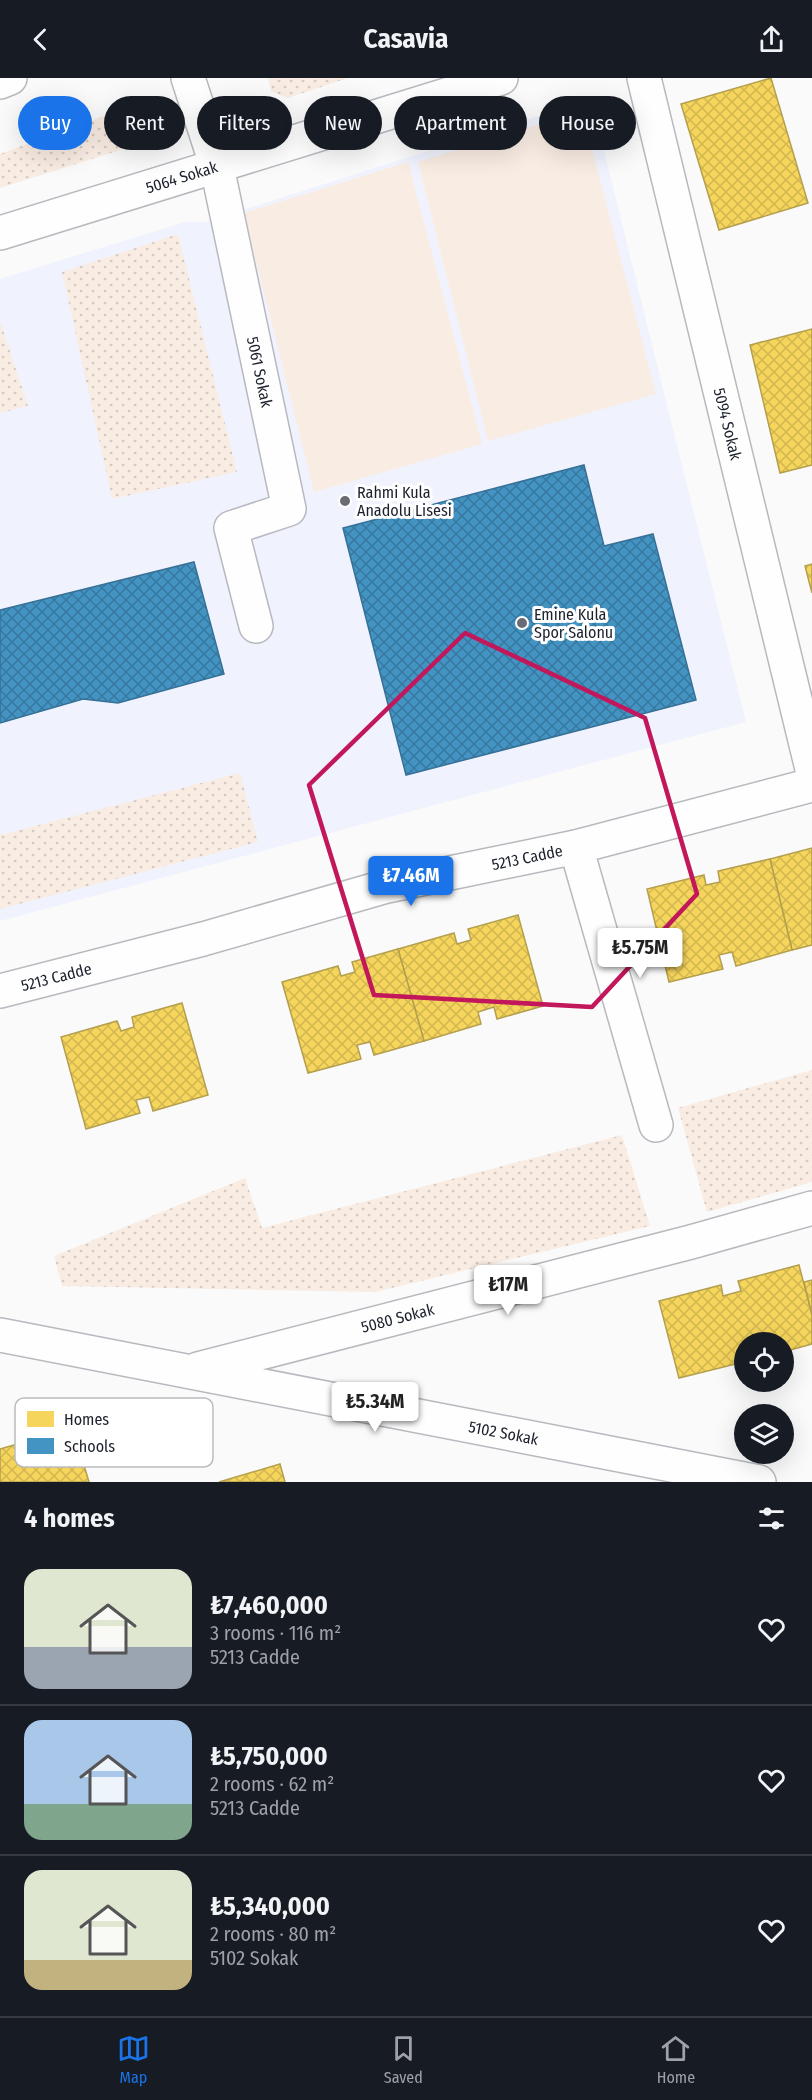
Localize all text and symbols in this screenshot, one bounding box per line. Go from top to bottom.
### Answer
icon: back [24,23,57,56]
text: Casavia [364,23,448,55]
icon: share [755,23,788,56]
chip: Buy [18,96,92,150]
chip: Rent [104,96,185,150]
chip: Filters [197,96,292,150]
chip: New [304,96,382,150]
chip: Apartment [394,96,527,150]
chip: House [539,96,636,150]
street label: 5064 Sokak [143,157,220,197]
street label: 5061 Sokak [243,335,276,410]
street label: 5094 Sokak [710,386,746,463]
place label: Rahmi Kula Anadolu Lisesi [357,483,452,520]
marker: Rahmi Kula Anadolu Lisesi [338,494,352,508]
place label: Emine Kula Spor Salonu [534,605,613,642]
marker: Emine Kula Spor Salonu [515,616,529,630]
street label: 5213 Cadde [490,841,564,874]
pin: ₺7.46M [362,856,460,907]
text: ₺7.46M [382,863,440,887]
pin: ₺5.75M [591,928,689,979]
text: ₺5.75M [612,935,669,959]
street label: 5213 Cadde [19,959,94,995]
pin: ₺17M [472,1265,544,1316]
text: ₺17M [488,1272,528,1296]
street label: 5080 Sokak [359,1299,437,1337]
map controls [734,1332,794,1464]
button: locate [734,1332,794,1392]
pin: ₺5.34M [326,1382,424,1433]
text: ₺5.34M [346,1389,404,1413]
legend [15,1398,213,1467]
button: layers [734,1404,794,1464]
text: Homes [64,1410,109,1429]
street label: 5102 Sokak [467,1417,541,1449]
text: Schools [64,1437,115,1456]
icon: filters [755,1502,788,1535]
text: 4 homes [24,1503,115,1534]
text: ₺7,460,000 [210,1590,328,1621]
icon: home [72,1593,144,1665]
icon: heart [755,1613,788,1646]
text: 3 rooms · 116 m² [210,1621,341,1645]
text: 5213 Cadde [210,1645,300,1669]
text: ₺5,750,000 [210,1741,328,1772]
icon: home [72,1744,144,1816]
icon: heart [755,1764,788,1797]
text: 2 rooms · 62 m² [210,1772,334,1796]
text: 5213 Cadde [210,1796,300,1820]
text: ₺5,340,000 [210,1891,330,1922]
icon: home [72,1894,144,1966]
icon: heart [755,1914,788,1947]
text: 2 rooms · 80 m² [210,1922,336,1946]
text: 5102 Sokak [210,1946,298,1970]
tab: Map [117,2032,150,2087]
tab: Saved [384,2032,423,2087]
tab: Home [657,2032,695,2087]

